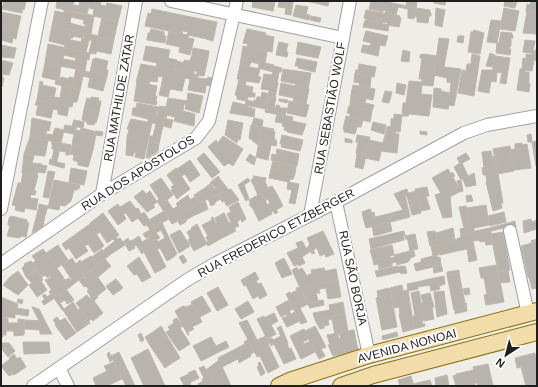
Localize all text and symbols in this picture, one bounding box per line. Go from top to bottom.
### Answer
street label: RUA MATHILDE ZATAR [101,33,137,163]
street label: RUA SEBASTIÃO WOLF [311,41,349,175]
street label: RUA DOS APÓSTOLOS [78,132,197,214]
street label: RUA FREDERICO ETZBERGER [195,186,357,280]
street label: RUA SÃO BORJA [336,229,370,327]
street label: AVENIDA NONOAI [356,326,458,366]
north arrow [486,335,526,375]
text: N [493,356,507,370]

